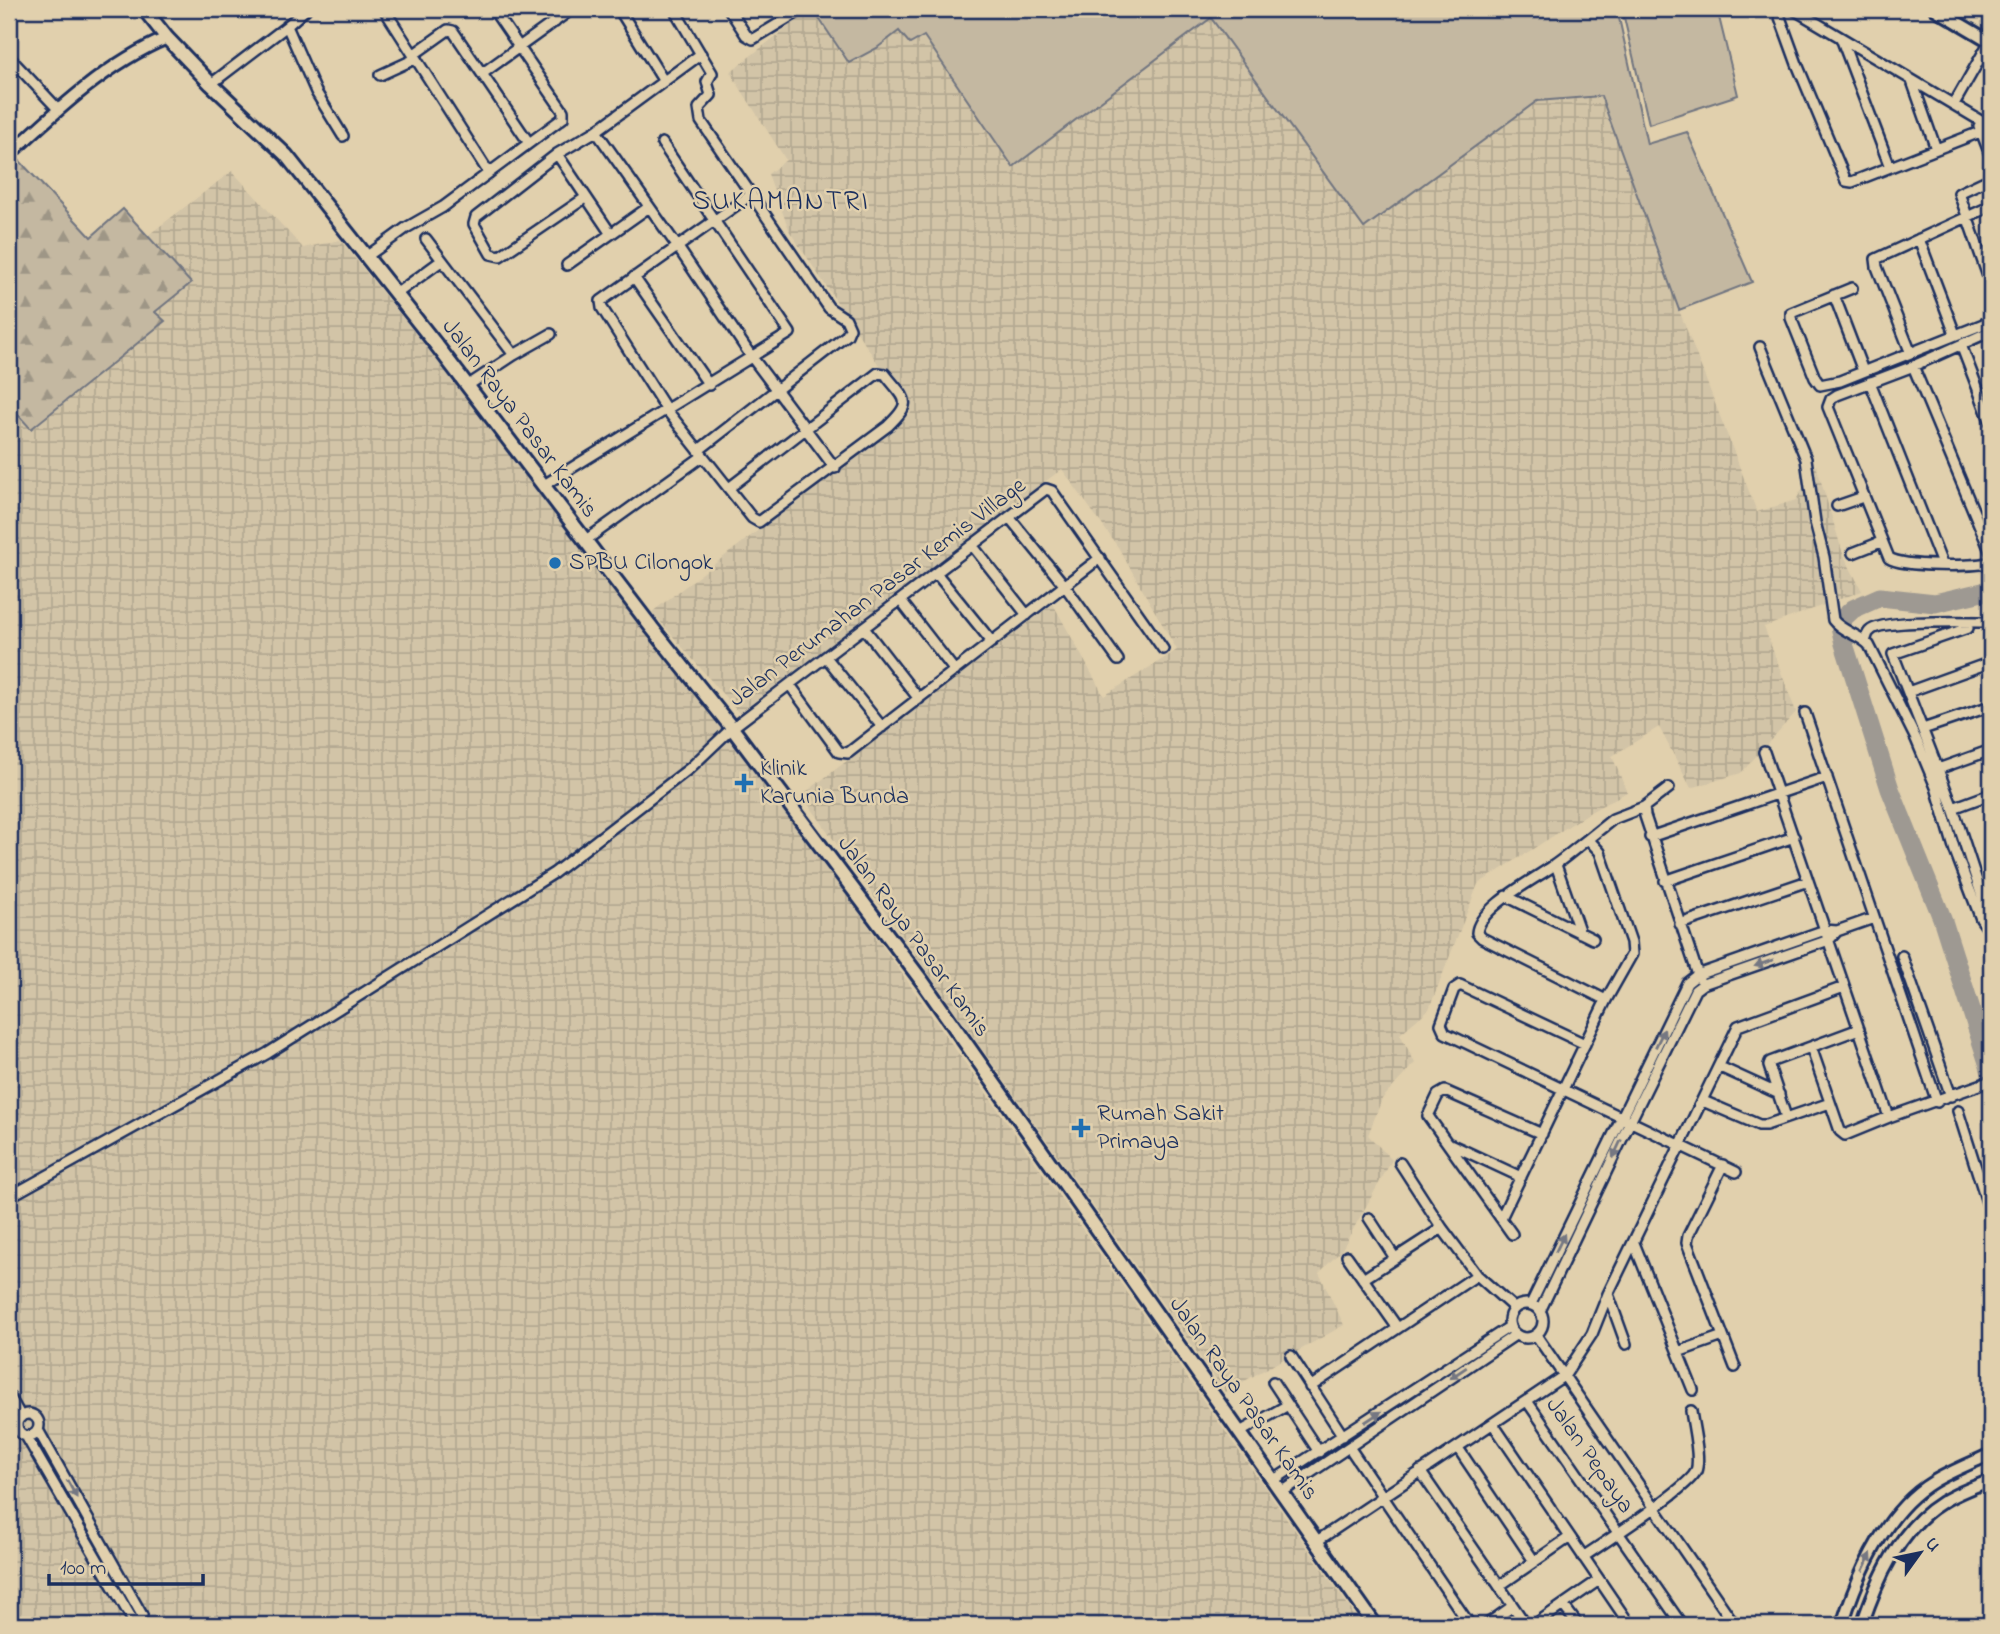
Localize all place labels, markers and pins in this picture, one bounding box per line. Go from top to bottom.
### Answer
place label: SPBU Cilongok [569,546,714,581]
marker: SPBU Cilongok [547,555,563,571]
place label: Klinik Karunia Bunda [760,752,909,815]
marker: Klinik Karunia Bunda [734,773,754,793]
place label: Rumah Sakit Primaya [1097,1097,1224,1161]
marker: Rumah Sakit Primaya [1071,1118,1091,1138]

